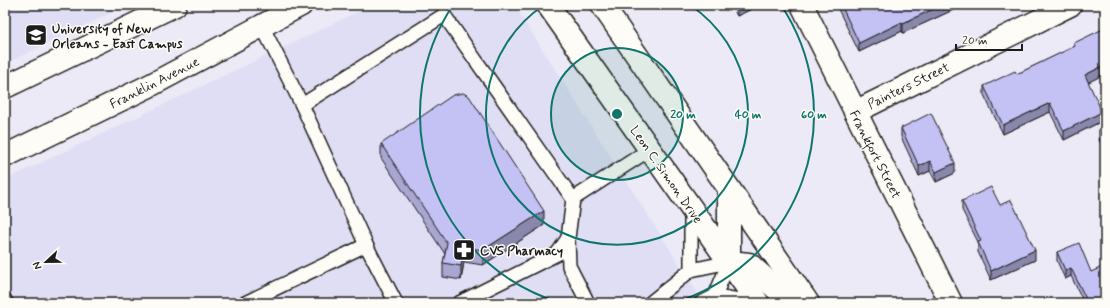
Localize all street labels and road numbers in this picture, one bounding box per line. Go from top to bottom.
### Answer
street label: Franklin Avenue [107,53,202,113]
street label: Painters Street [865,59,952,113]
street label: Frankfort Street [843,108,904,203]
street label: Leon C. Simon Drive [626,123,706,227]

